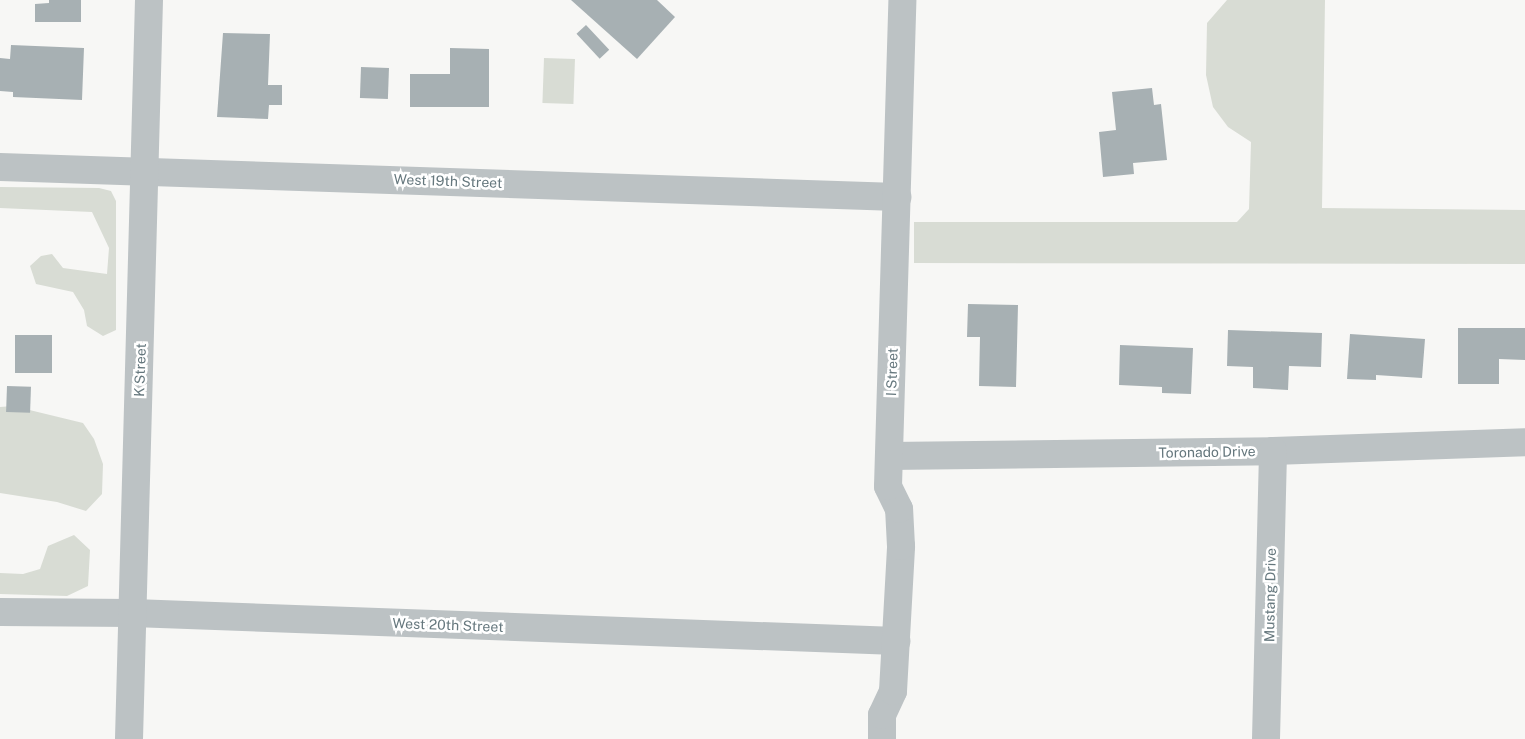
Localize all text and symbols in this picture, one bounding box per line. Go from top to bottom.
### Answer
street label: West 19th Street [393,171,503,191]
street label: K Street [131,343,149,397]
street label: I Street [883,348,901,396]
street label: Toronado Drive [1158,443,1256,461]
street label: Mustang Drive [1261,548,1279,642]
street label: West 20th Street [392,615,504,635]

